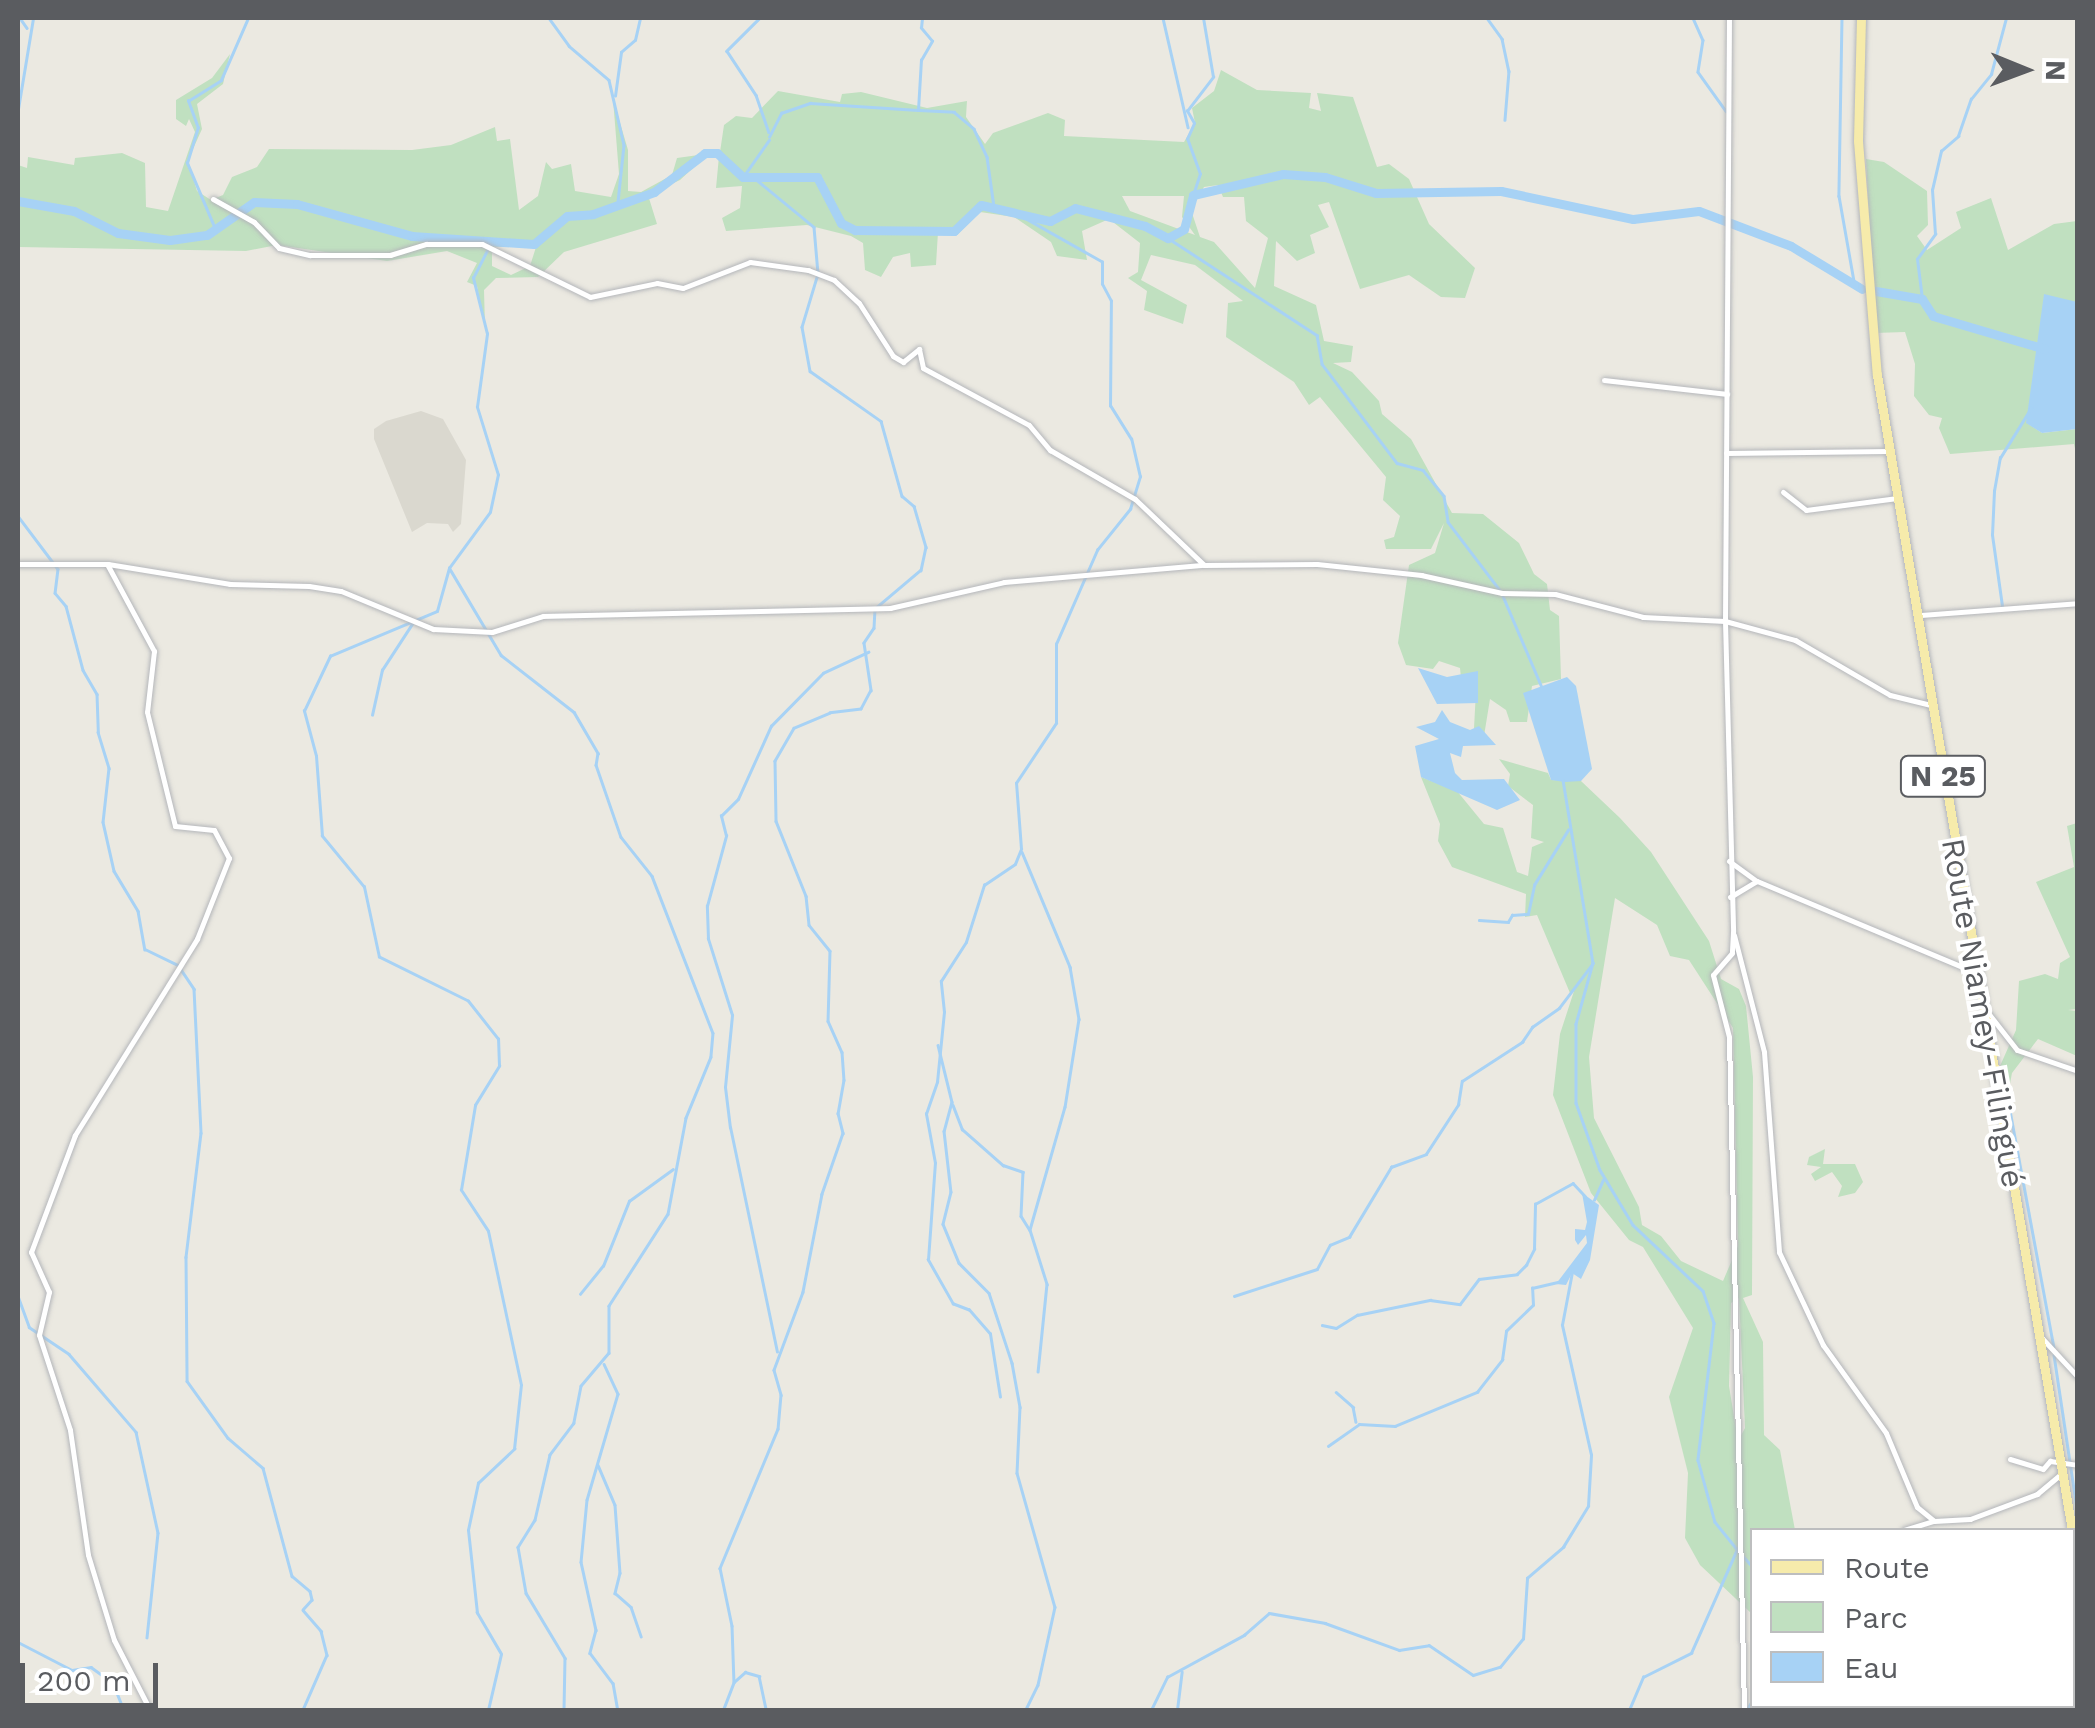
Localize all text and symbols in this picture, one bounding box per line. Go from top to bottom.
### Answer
north arrow [1975,20,2075,120]
text: N [2039,60,2072,81]
road number: N 25 [1898,751,1988,801]
street label: Route Niamey-Filingué [1933,835,2033,1191]
legend [1750,1528,2075,1708]
text: Route [1844,1550,1930,1585]
text: Parc [1844,1600,1908,1635]
scale bar [25,1643,162,1705]
text: Eau [1844,1650,1899,1685]
text: 200 m [37,1663,131,1698]

